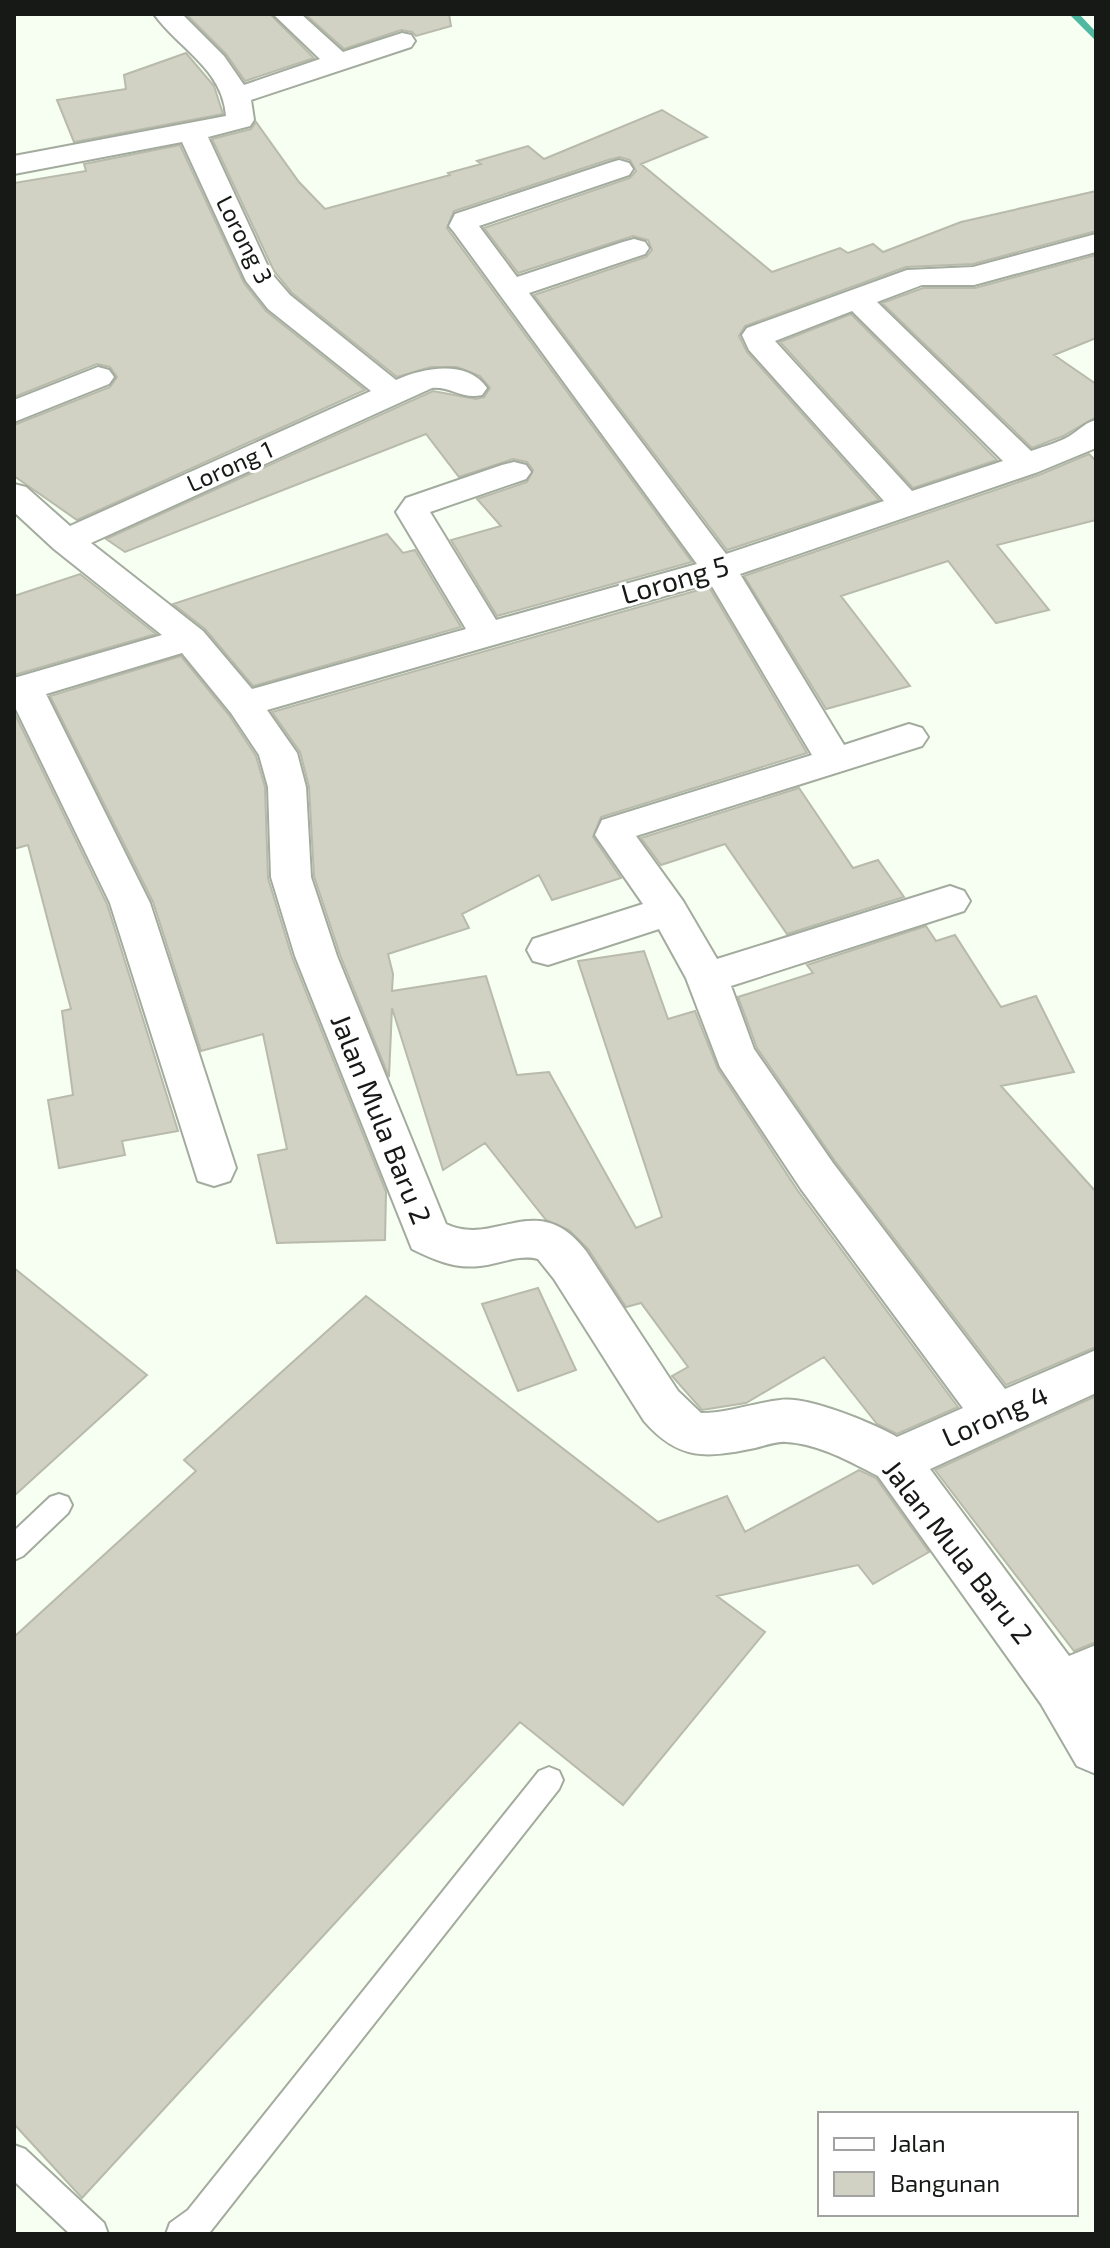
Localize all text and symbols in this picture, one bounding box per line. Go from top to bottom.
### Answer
street label: Lorong 3 [211,190,280,288]
street label: Lorong 1 [182,434,277,497]
street label: Lorong 5 [617,548,732,611]
street label: Jalan Mula Baru 2 [324,1009,440,1229]
street label: Lorong 4 [936,1377,1053,1453]
street label: Jalan Mula Baru 2 [877,1453,1041,1650]
legend [818,2112,1078,2216]
text: Jalan [890,2128,946,2157]
text: Bangunan [890,2168,1000,2197]

